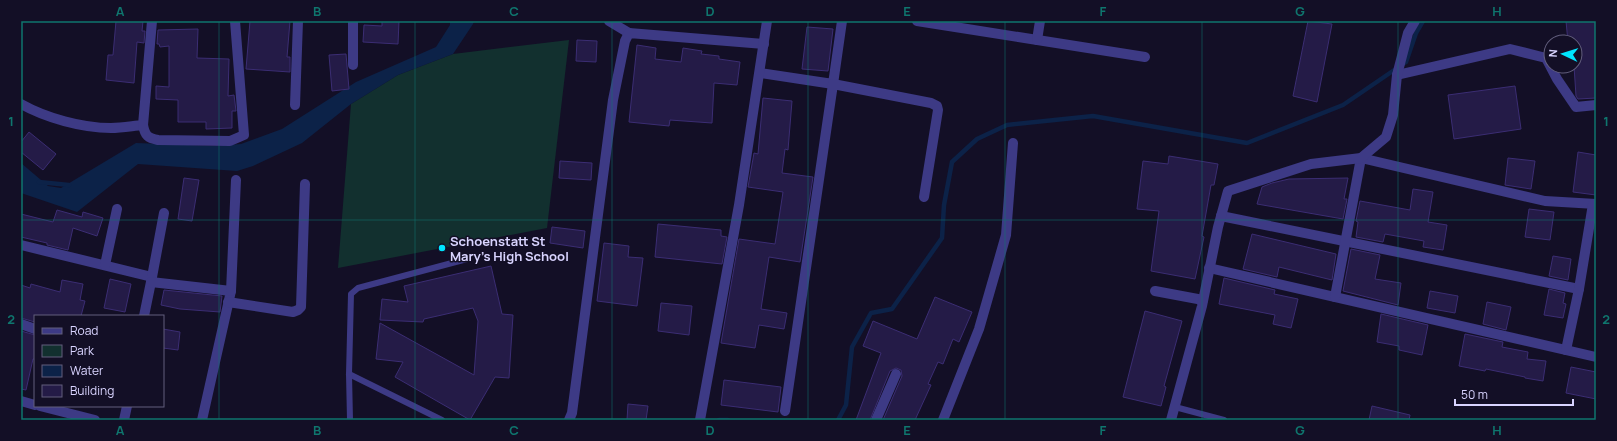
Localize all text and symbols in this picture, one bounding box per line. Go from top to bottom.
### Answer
text: A [116,2,125,20]
text: B [313,2,321,20]
text: C [509,2,519,20]
text: D [705,2,715,20]
text: E [903,2,911,20]
text: F [1100,2,1107,20]
text: G [1295,2,1305,20]
text: H [1492,2,1502,20]
north arrow [1543,34,1583,74]
text: N [1545,49,1560,58]
text: 1 [8,112,14,130]
text: 1 [1603,112,1609,130]
place label: Schoenstatt St Mary's High School [450,232,569,265]
marker: Schoenstatt St Mary's High School [437,243,447,253]
text: 2 [7,310,15,328]
text: 2 [1602,310,1610,328]
legend [34,315,164,407]
text: Road [70,322,98,339]
text: Park [70,342,95,359]
text: Water [70,362,104,379]
scale bar [1455,381,1573,407]
text: Building [70,382,114,399]
text: 50 m [1461,386,1488,403]
text: A [116,421,125,439]
text: B [313,421,321,439]
text: C [509,421,519,439]
text: D [705,421,715,439]
text: E [903,421,911,439]
text: F [1100,421,1107,439]
text: G [1295,421,1305,439]
text: H [1492,421,1502,439]

